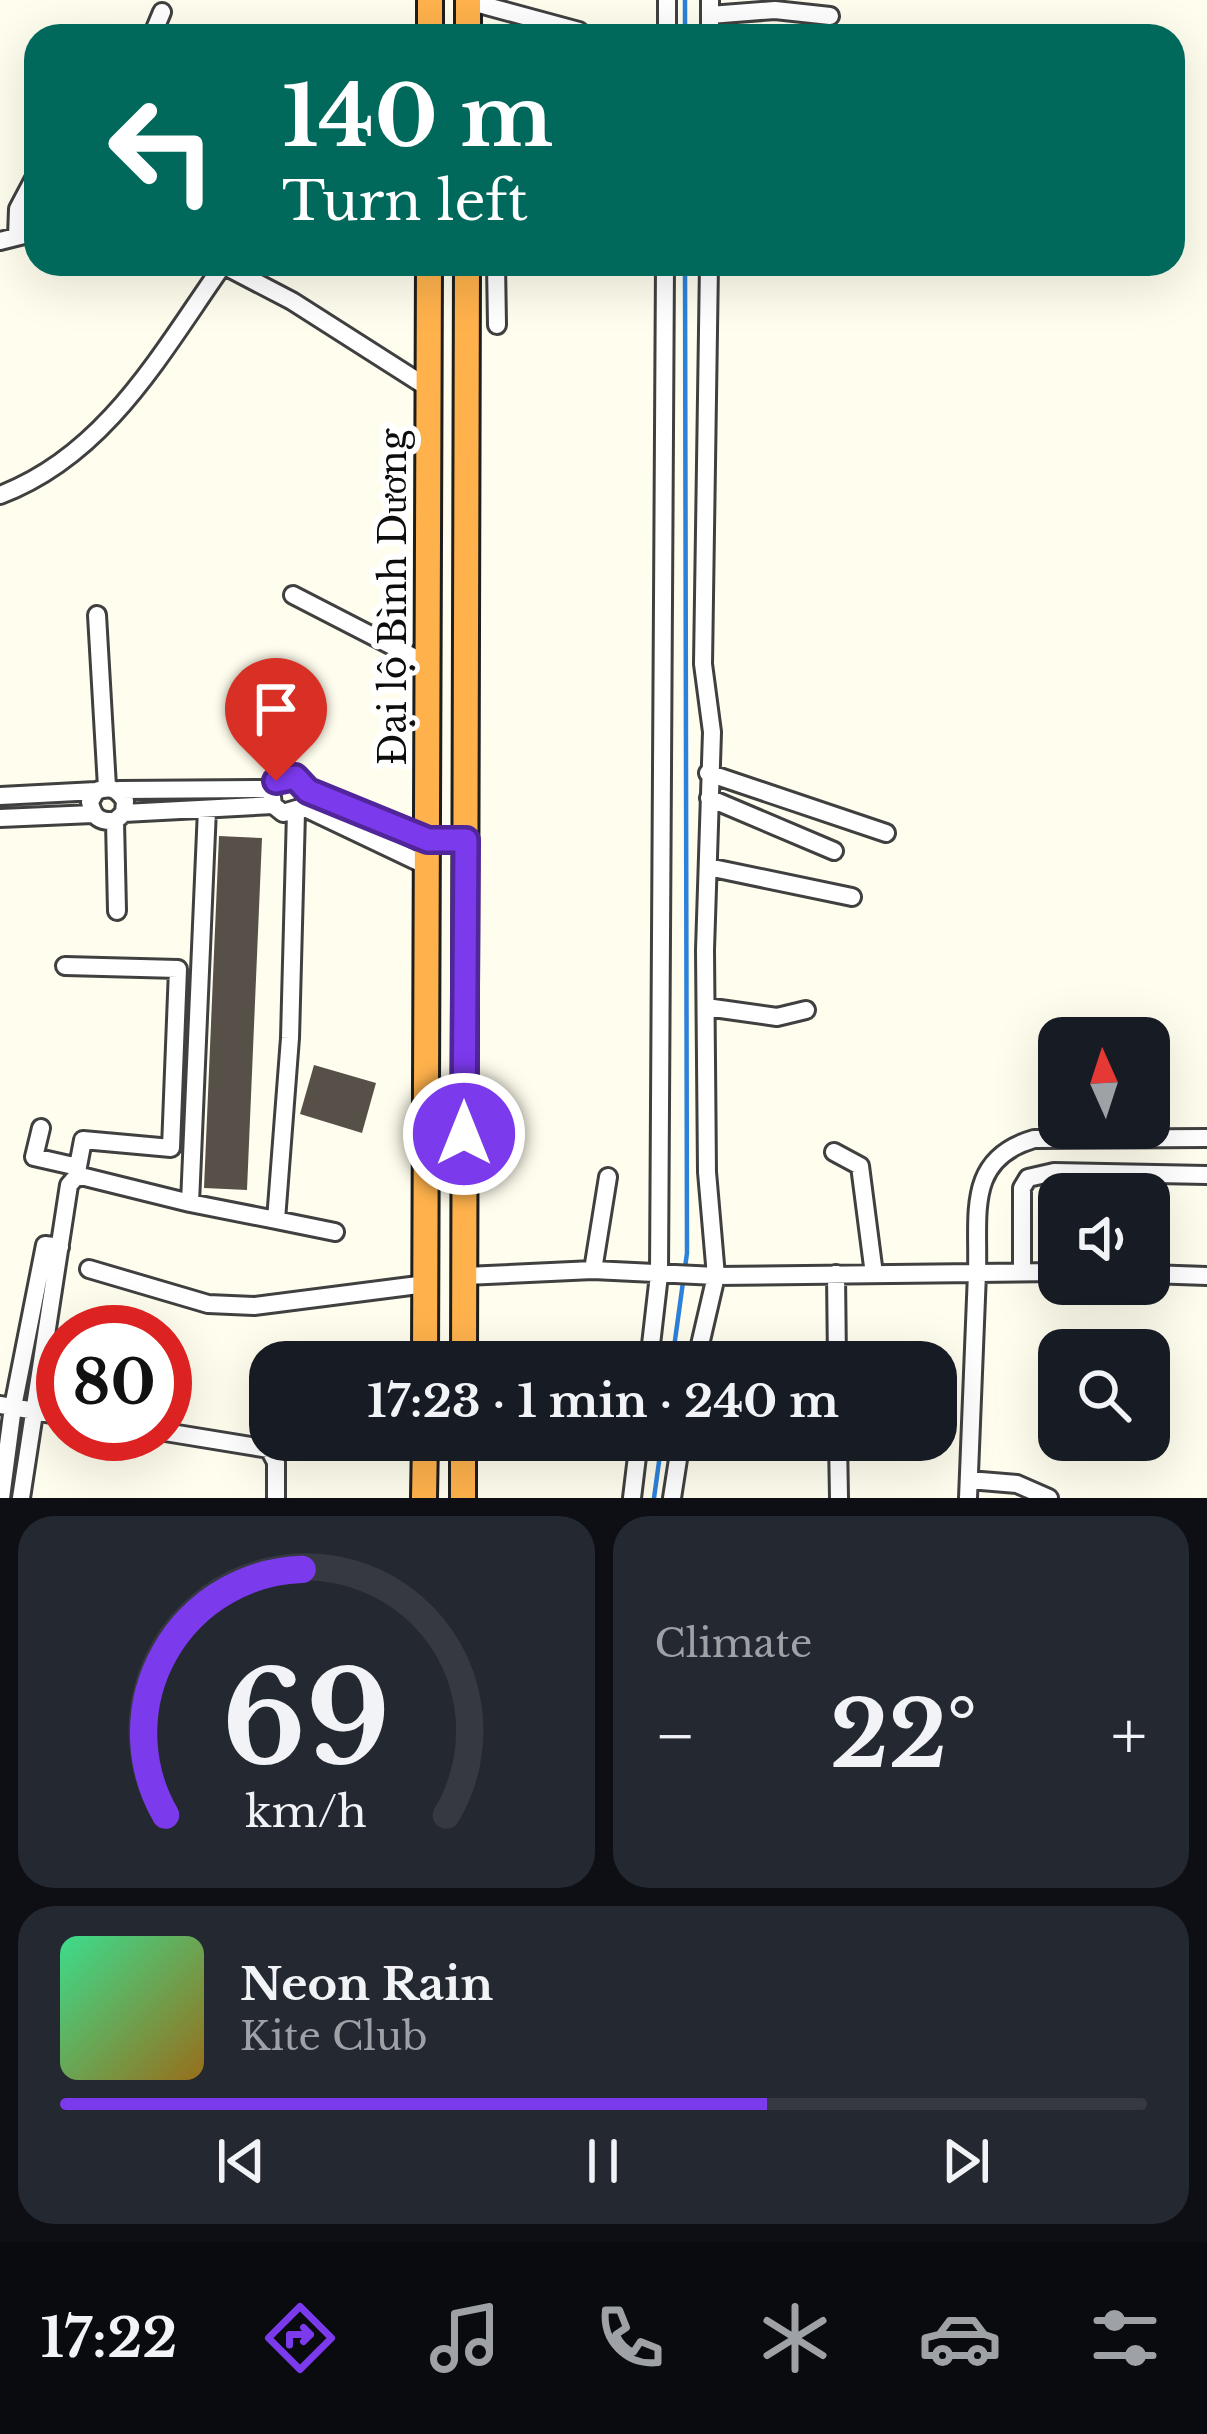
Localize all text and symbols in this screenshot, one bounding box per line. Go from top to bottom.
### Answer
text: 140 m [282,65,553,169]
icon: left [84,72,240,228]
text: Turn left [282,168,528,235]
street label: Đại lộ Bình Dương [371,428,416,765]
pin [225,658,327,781]
icon: arrive [243,676,309,742]
north arrow [1038,1017,1170,1149]
map controls [1038,1017,1170,1461]
position arrow [401,1071,527,1197]
button: sound [1038,1173,1170,1305]
speed limit sign: 80 [36,1305,192,1461]
button: search [1038,1329,1170,1461]
text: 17:23 · 1 min · 240 m [367,1373,839,1429]
text: Climate [655,1619,812,1668]
text: 69 [222,1643,390,1798]
text: 22° [830,1680,977,1791]
text: − [655,1695,696,1777]
text: + [1111,1695,1147,1777]
text: km/h [245,1785,367,1839]
text: Neon Rain [240,1956,493,2012]
text: Kite Club [240,2012,428,2061]
icon: previous [208,2128,274,2194]
icon: pause [570,2128,636,2194]
icon: next [933,2128,999,2194]
icon: directions [258,2296,342,2380]
icon: music [423,2296,507,2380]
icon: phone [588,2296,672,2380]
icon: climate [753,2296,837,2380]
icon: car [918,2296,1002,2380]
icon: filters [1083,2296,1167,2380]
text: 17:22 [40,2305,177,2372]

